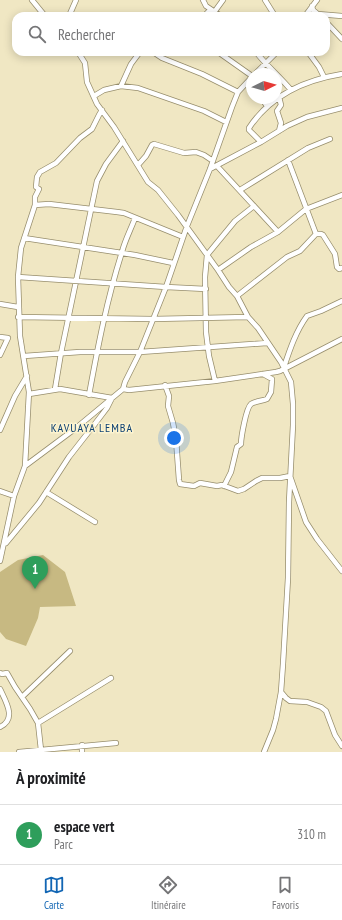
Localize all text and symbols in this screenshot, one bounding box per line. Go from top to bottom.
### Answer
search box [12,12,330,56]
icon: search [26,23,48,45]
text: Rechercher [58,25,115,44]
north arrow [246,68,282,104]
district label: KAVUAYA LEMBA [51,420,133,435]
your location [164,428,184,448]
pin: 1 [22,556,48,589]
text: À proximité [16,767,86,789]
text: espace vert [54,817,114,836]
text: 1 [26,826,32,843]
text: 310 m [297,826,326,843]
text: Parc [54,836,73,853]
tab: Carte [43,874,65,912]
tab: Itinéraire [151,874,186,912]
tab: Favoris [272,874,299,912]

